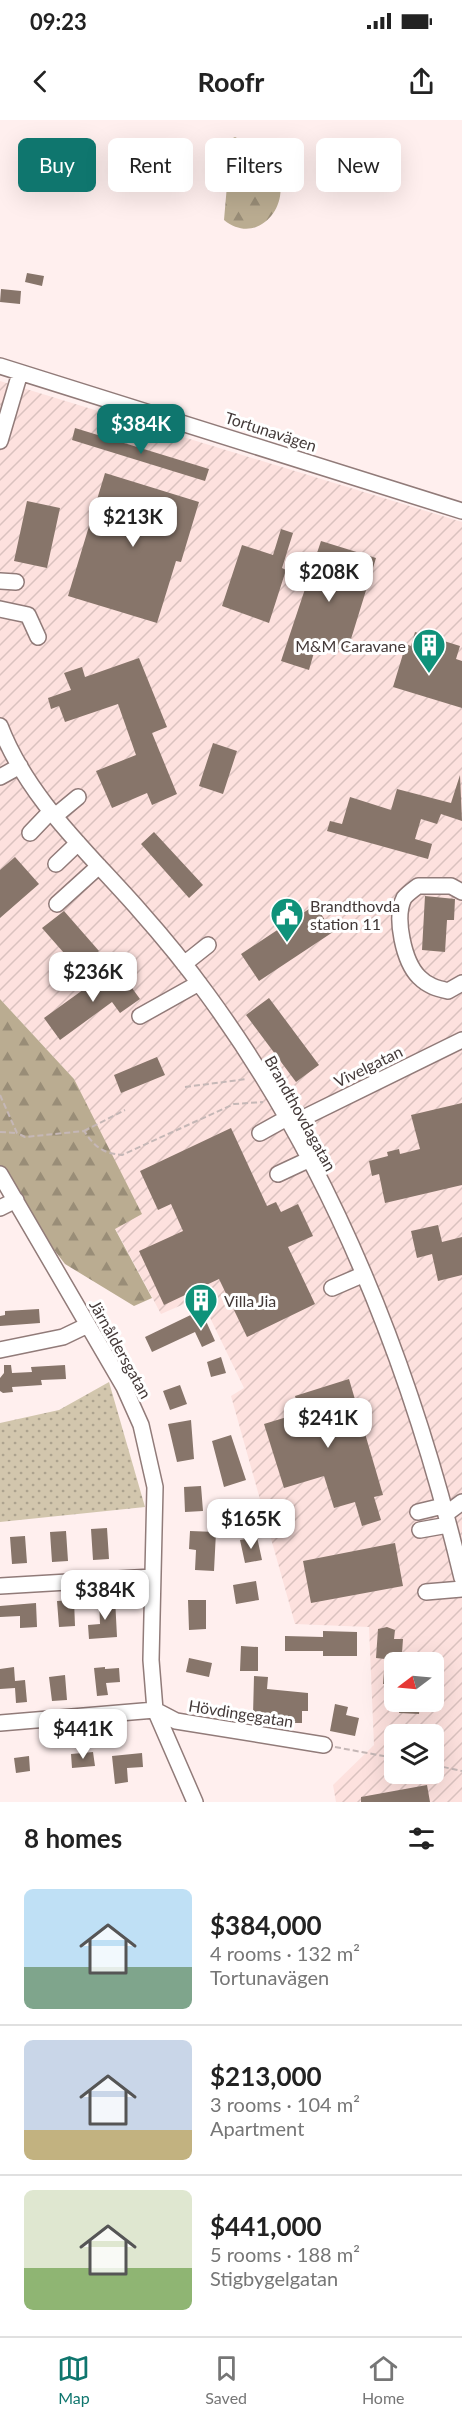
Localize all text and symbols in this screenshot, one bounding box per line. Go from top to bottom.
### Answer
text: 09:23 [30,8,87,35]
icon: back [24,65,57,98]
text: Roofr [198,65,264,98]
icon: share [405,65,438,98]
chip: Buy [18,138,96,192]
chip: Rent [108,138,193,192]
chip: Filters [205,138,304,192]
chip: New [316,138,401,192]
pin: $384K [99,404,183,455]
street label: Tortunavägen [223,407,319,455]
text: $384K [111,411,171,435]
pin: $213K [91,497,175,548]
text: $213K [103,504,163,528]
pin: $208K [287,552,371,603]
text: $208K [299,559,359,583]
building icon: M&M Caravane [411,627,447,674]
place label: M&M Caravane [295,636,406,655]
public building icon: Brandthovda station 11 [269,896,305,943]
place label: Brandthovda station 11 [310,896,400,933]
pin: $236K [51,952,135,1003]
text: $236K [63,959,123,983]
street label: Vivelgatan [331,1041,405,1091]
street label: Brandthovdagatan [261,1052,341,1174]
building icon: Villa Jia [183,1282,219,1329]
place label: Villa Jia [224,1291,276,1310]
street label: Järnåldersgatan [86,1296,156,1402]
pin: $241K [286,1398,370,1449]
text: $241K [298,1405,358,1429]
pin: $165K [209,1499,293,1550]
text: $165K [221,1506,281,1530]
pin: $384K [63,1570,147,1621]
text: $384K [75,1577,135,1601]
north arrow [384,1652,444,1712]
map controls [384,1652,444,1784]
street label: Hövdingegatan [187,1695,295,1731]
pin: $441K [41,1709,125,1760]
text: $441K [53,1716,113,1740]
button: layers [384,1724,444,1784]
text: 8 homes [24,1822,122,1854]
icon: filters [405,1822,438,1855]
text: $384,000 [210,1909,322,1941]
icon: home [72,1913,144,1985]
text: 4 rooms · 132 m² [210,1941,360,1965]
text: Tortunavägen [210,1965,329,1989]
text: $213,000 [210,2060,322,2092]
icon: home [72,2064,144,2136]
text: 3 rooms · 104 m² [210,2092,360,2116]
text: Apartment [210,2116,304,2140]
text: $441,000 [210,2210,322,2242]
icon: home [72,2214,144,2286]
text: 5 rooms · 188 m² [210,2242,360,2266]
text: Stigbygelgatan [210,2266,338,2290]
tab: Map [57,2352,90,2407]
tab: Saved [205,2352,247,2407]
tab: Home [362,2352,405,2407]

